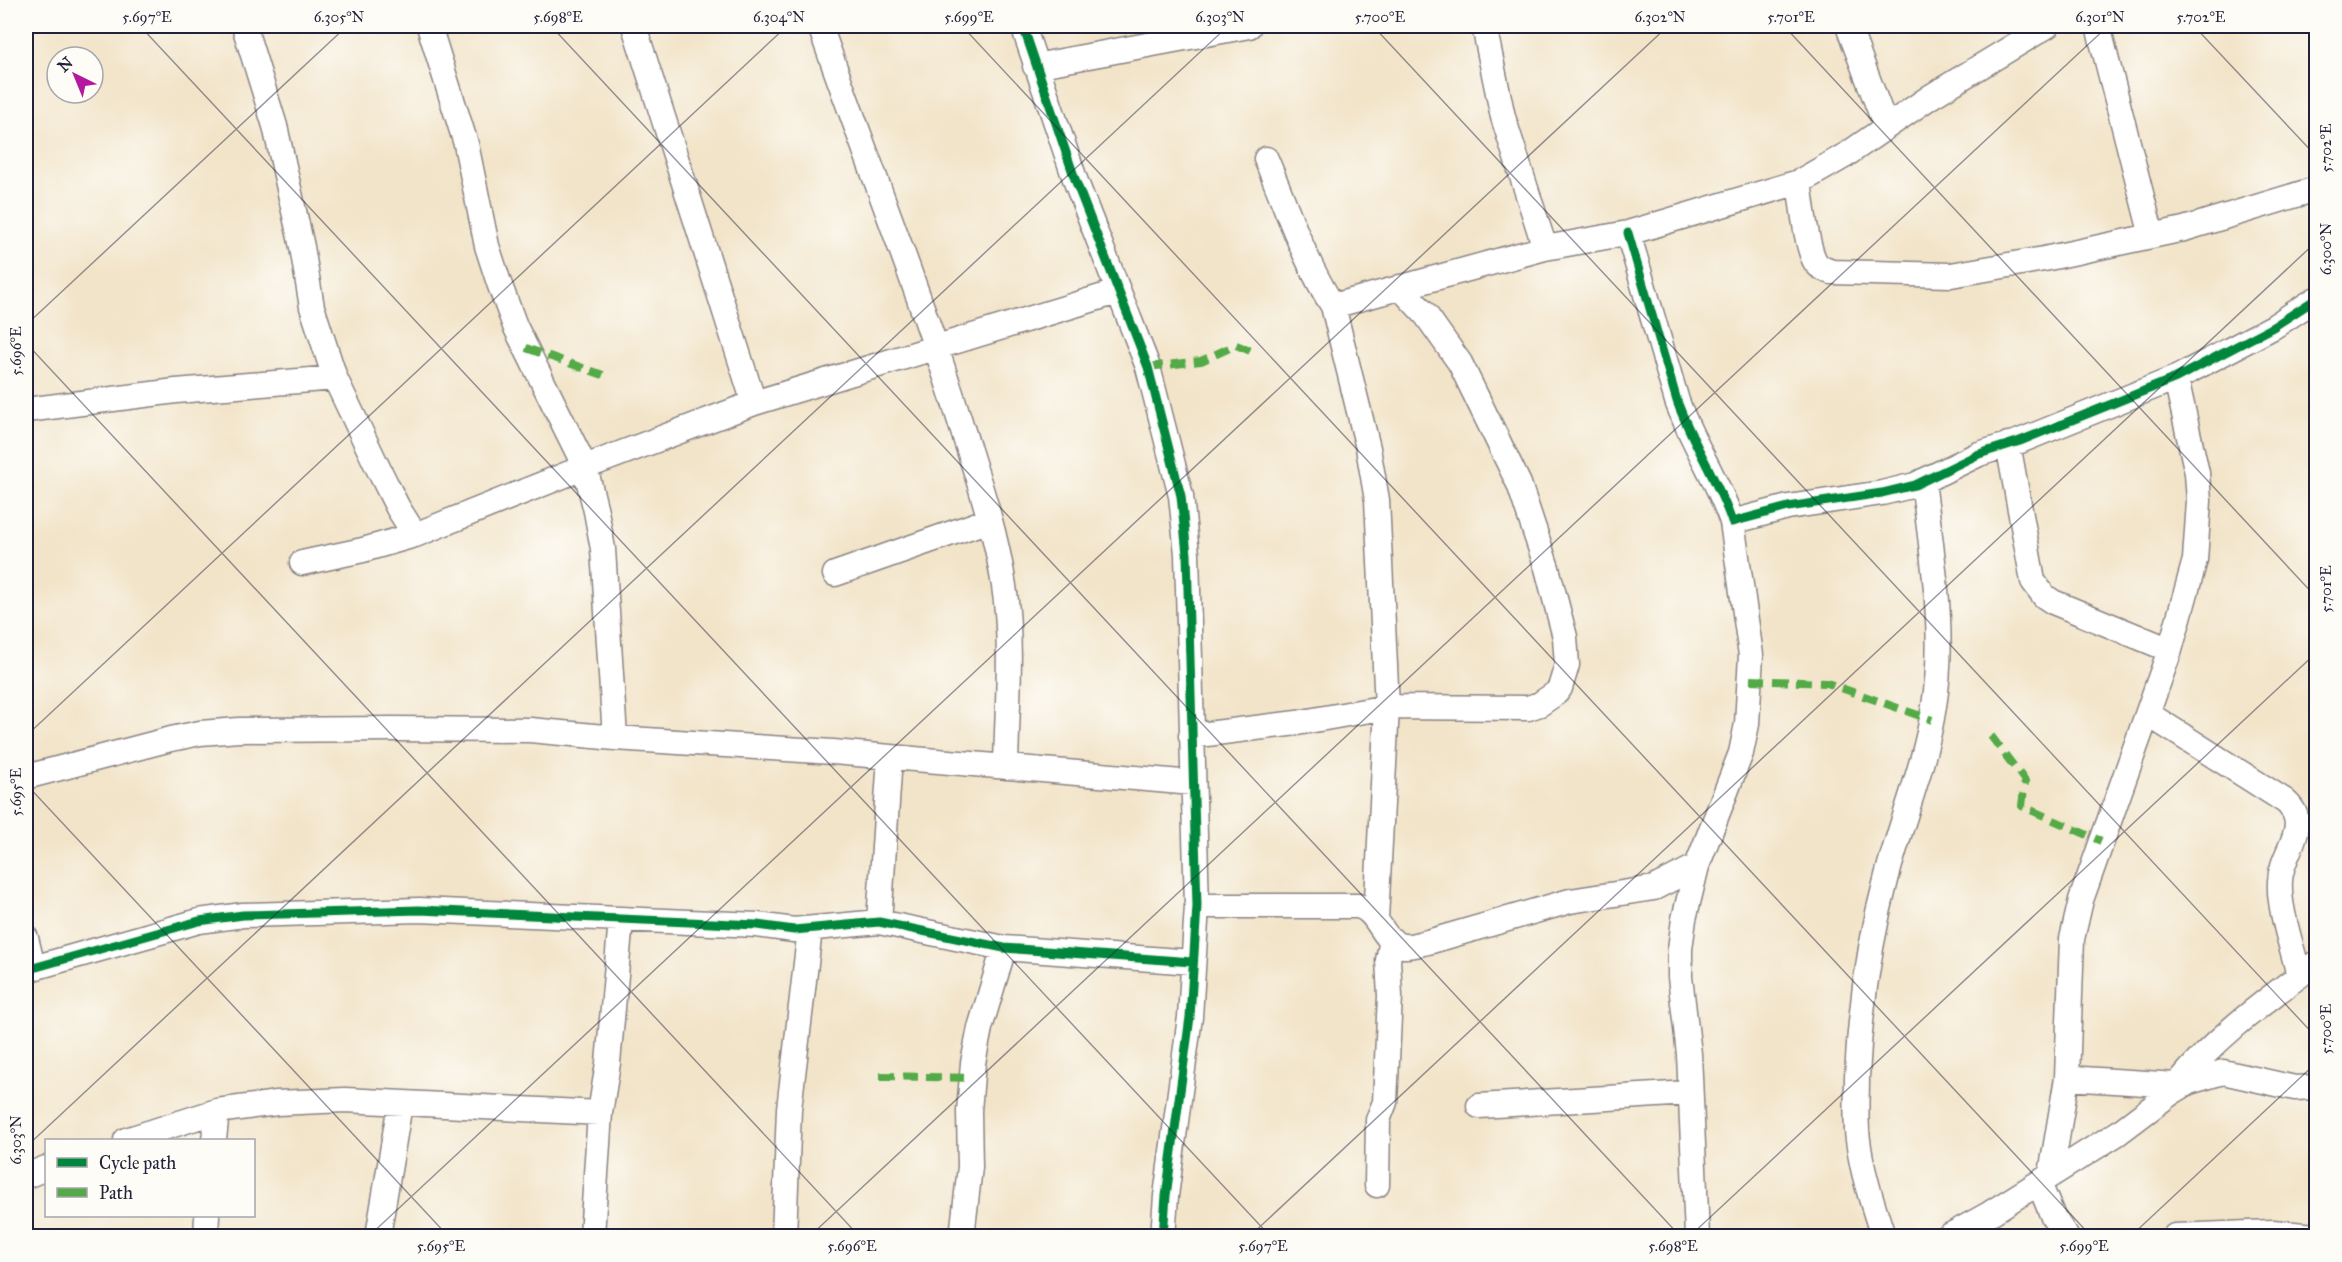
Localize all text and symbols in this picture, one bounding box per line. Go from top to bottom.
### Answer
text: 5.697°E [122,8,172,26]
text: 6.305°N [314,8,365,26]
text: 5.698°E [533,8,583,26]
text: 6.304°N [753,8,805,26]
text: 5.699°E [944,8,994,26]
text: 6.303°N [1195,8,1245,26]
text: 5.700°E [1355,8,1405,26]
text: 6.302°N [1634,8,1686,26]
text: 5.701°E [1767,8,1815,26]
text: 6.301°N [2075,8,2125,26]
text: 5.702°E [2176,8,2226,26]
north arrow [45,45,105,105]
text: N [54,53,77,76]
text: 5.702°E [2317,123,2335,173]
text: 6.300°N [2317,223,2335,275]
text: 5.696°E [7,326,25,376]
text: 5.701°E [2317,565,2335,613]
text: 5.695°E [7,767,25,816]
text: 5.700°E [2317,1004,2335,1054]
text: 6.303°N [7,1115,25,1165]
legend [45,1139,255,1217]
text: Cycle path [99,1152,176,1174]
text: Path [99,1182,133,1204]
text: 5.695°E [417,1237,466,1255]
text: 5.696°E [827,1237,877,1255]
text: 5.697°E [1238,1237,1288,1255]
text: 5.698°E [1648,1237,1698,1255]
text: 5.699°E [2059,1237,2109,1255]

